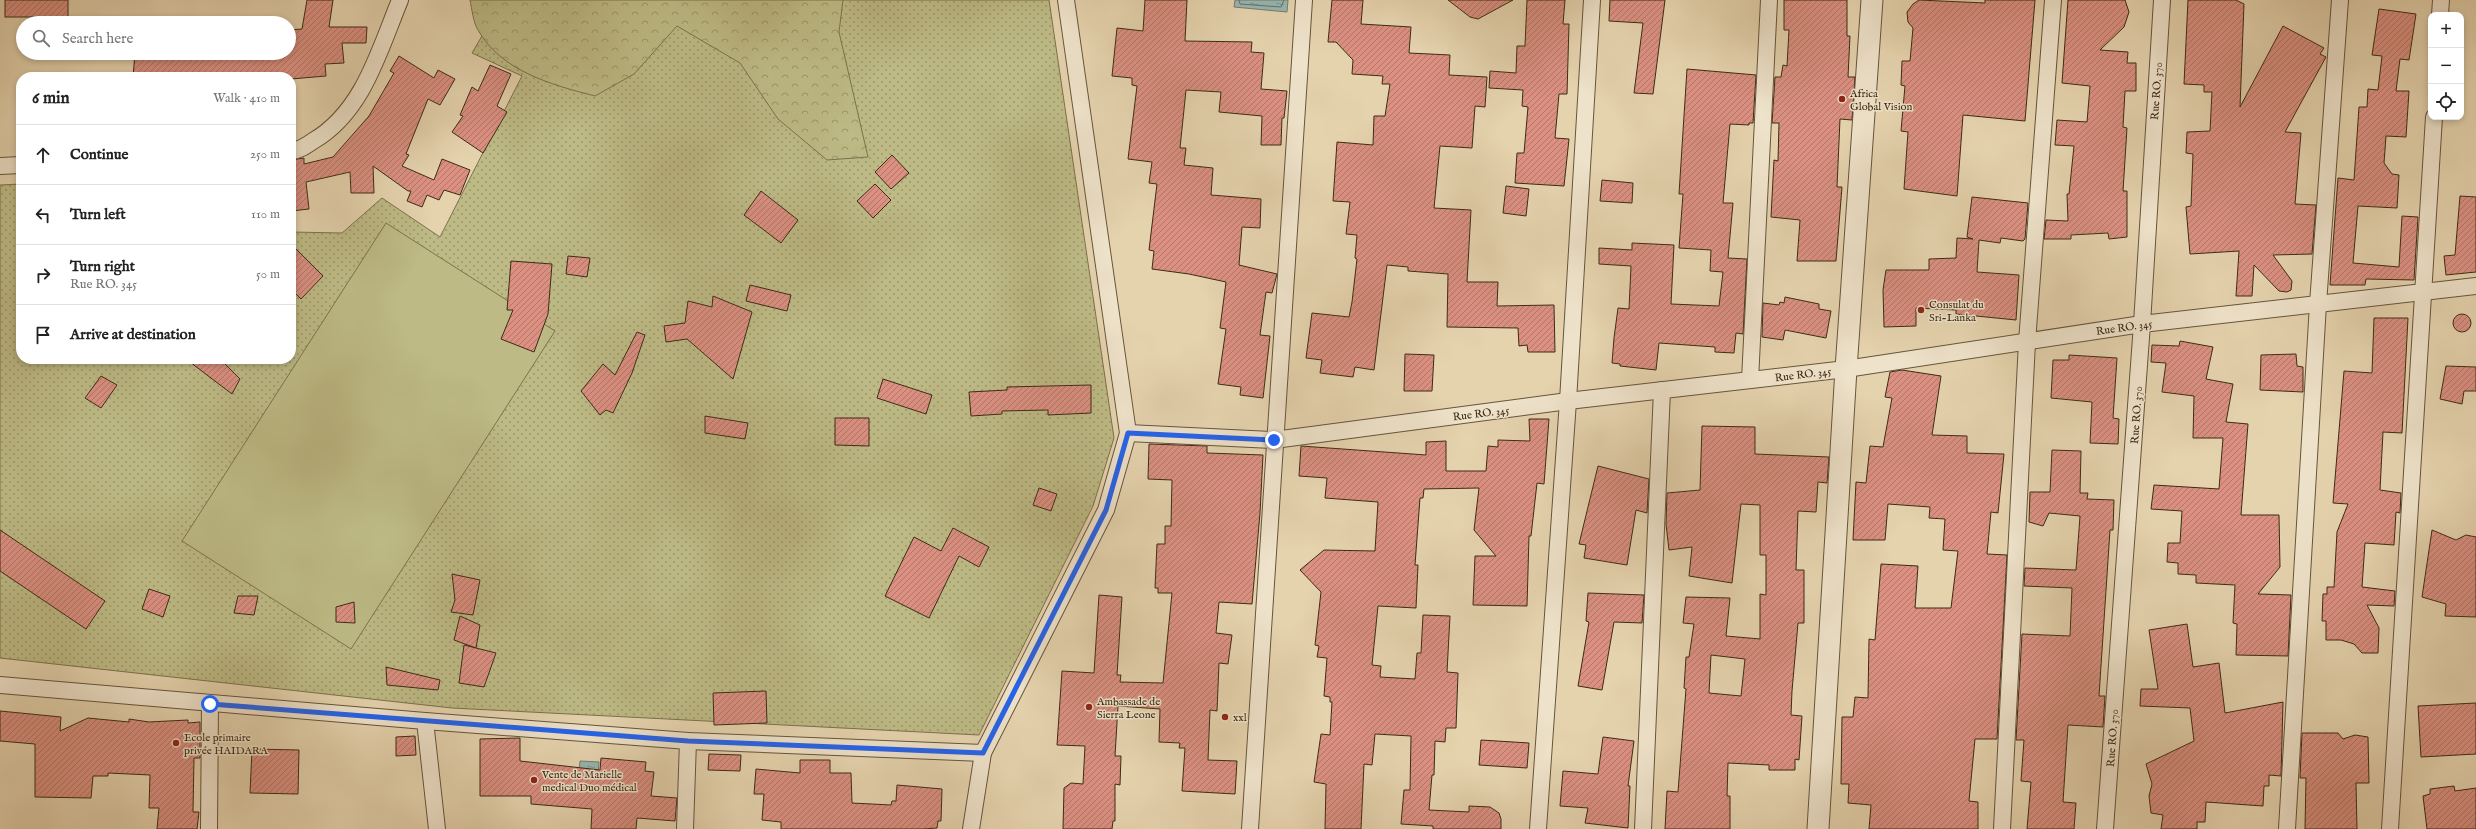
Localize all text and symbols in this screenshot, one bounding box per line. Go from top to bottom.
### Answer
map controls [2428,12,2464,120]
button: + [2428,12,2464,48]
search box [16,16,296,60]
icon: search [30,27,52,49]
text: Search here [62,29,133,48]
button: − [2428,48,2464,84]
street label: Rue RO. 370 [2148,62,2166,120]
button: locate [2428,84,2464,120]
place label: Africa Global Vision [1849,87,1912,114]
text: 6 min [32,88,70,109]
text: Walk · 410 m [213,90,280,107]
marker: Africa Global Vision [1837,94,1847,104]
icon: ahead [32,144,54,166]
text: Continue [70,145,128,164]
text: 250 m [250,146,280,163]
icon: left [32,204,54,226]
text: Turn left [70,205,126,224]
text: 110 m [251,206,280,223]
text: Turn right [70,257,135,276]
icon: right [32,264,54,286]
text: 50 m [256,266,280,283]
text: Rue RO. 345 [70,276,137,293]
place label: Consulat du Sri-Lanka [1929,298,1984,325]
marker: Consulat du Sri-Lanka [1916,305,1926,315]
street label: Rue RO. 345 [2095,317,2153,339]
icon: arrive [32,324,54,346]
text: Arrive at destination [70,325,196,344]
street label: Rue RO. 345 [1774,365,1832,385]
street label: Rue RO. 370 [2128,386,2146,444]
street label: Rue RO. 345 [1452,404,1510,424]
route end [1265,431,1283,449]
route start [201,695,219,713]
place label: Ambassade de Sierra Leone [1096,695,1160,722]
marker: Ambassade de Sierra Leone [1084,702,1094,712]
street label: Rue RO. 370 [2104,709,2122,767]
place label: xxl [1233,711,1247,725]
marker: xxl [1220,712,1230,722]
place label: Ecole primaire privée HAIDARA [184,731,268,758]
marker: Ecole primaire privée HAIDARA [171,738,181,748]
place label: Vente de Marielle medical Duo médical [541,768,637,795]
marker: Vente de Marielle medical Duo médical [529,775,539,785]

